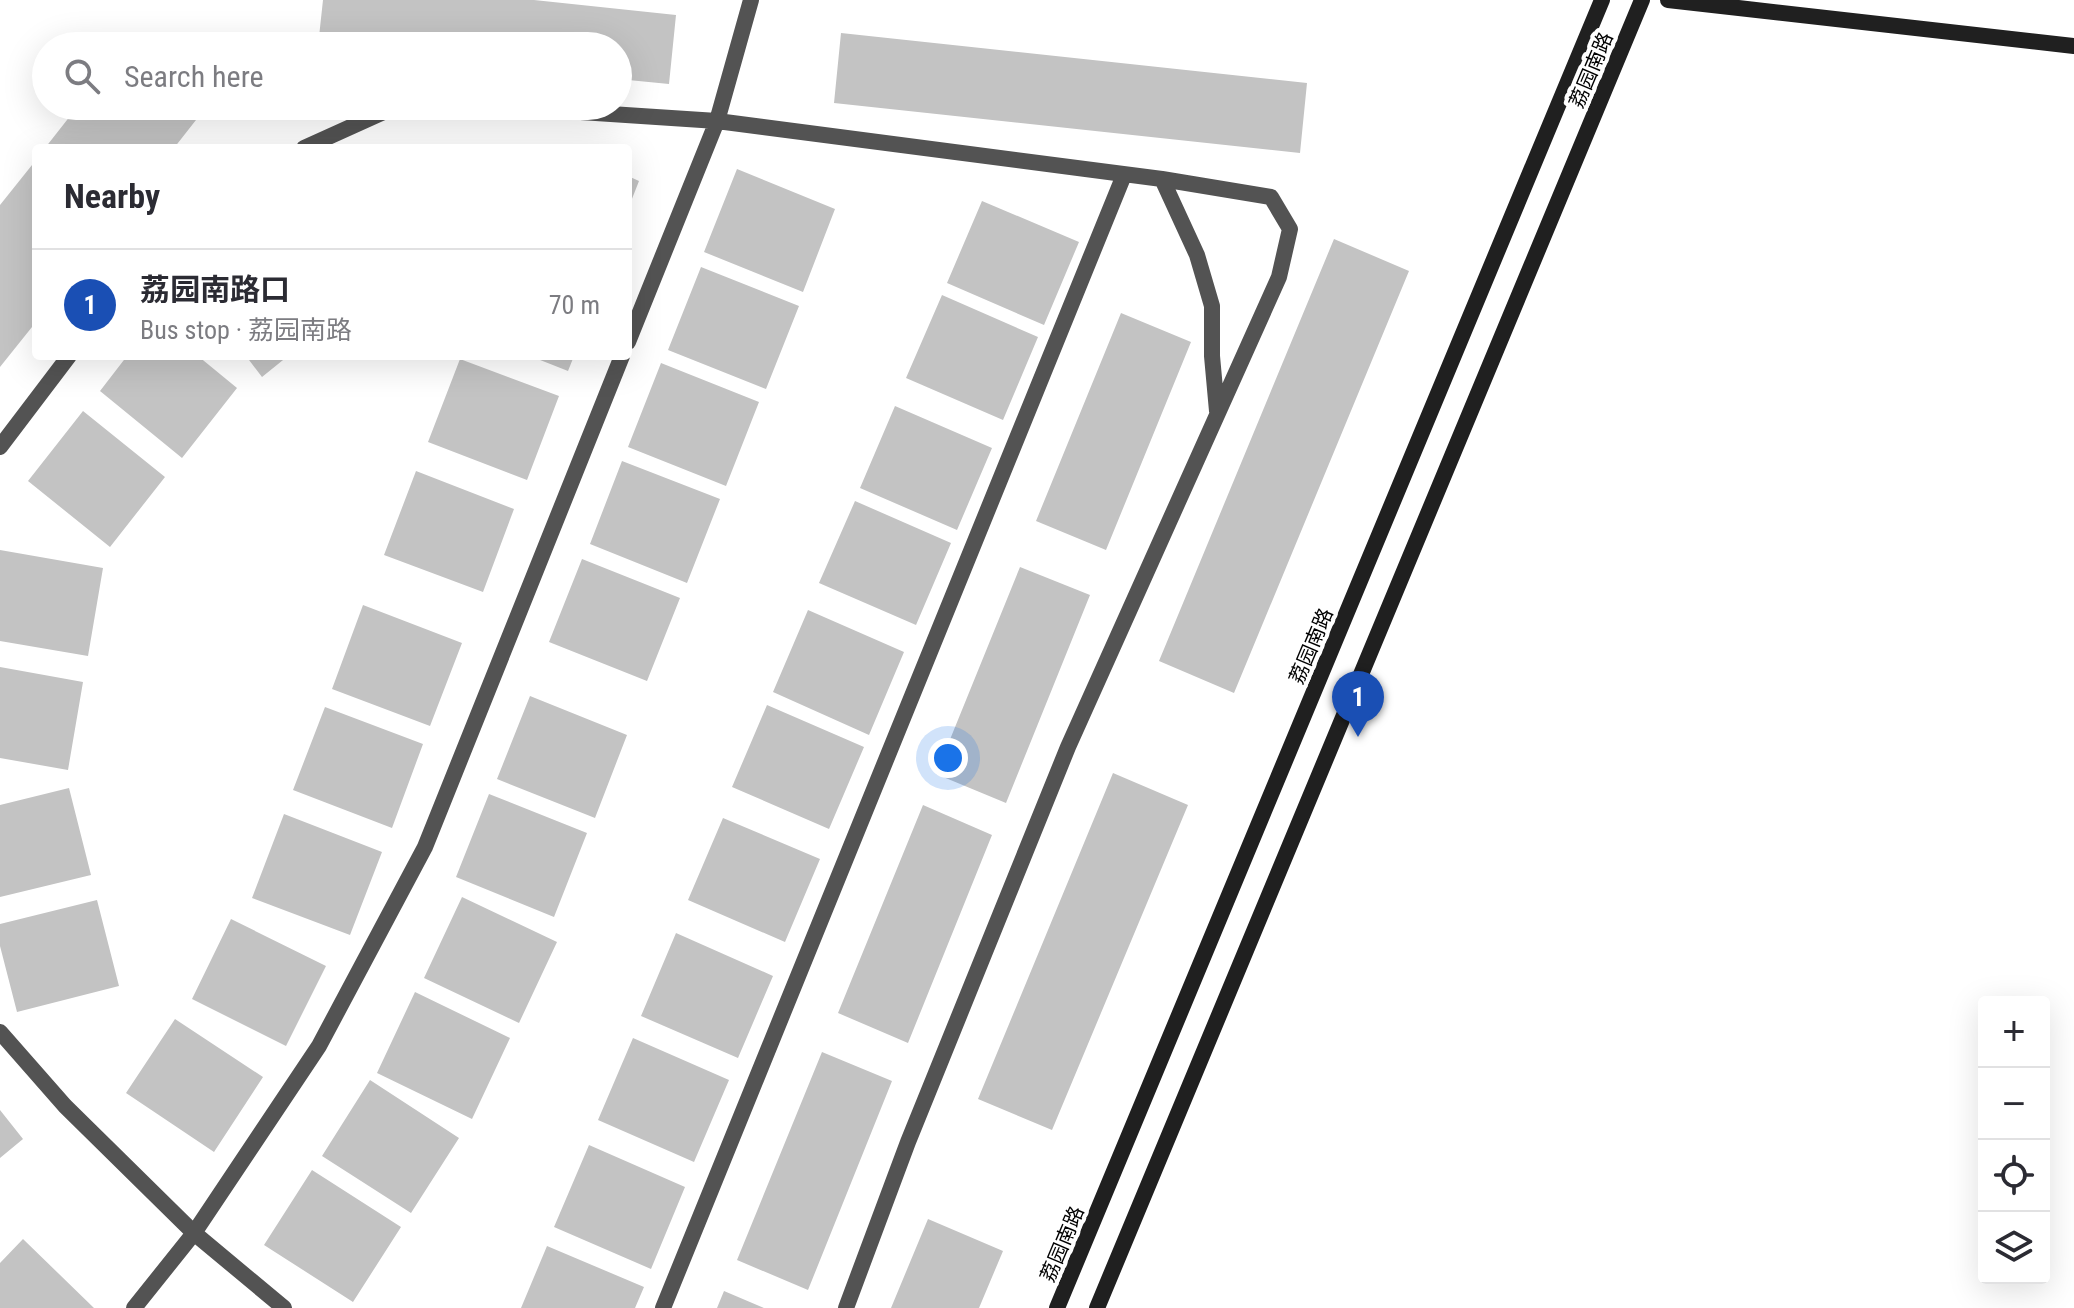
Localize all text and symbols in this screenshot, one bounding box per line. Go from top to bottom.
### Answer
street label: 荔园南路 [1564,28,1618,112]
search box [32,32,632,120]
icon: search [60,54,104,98]
text: Search here [124,59,264,94]
text: Nearby [64,176,160,216]
text: 荔园南路口 [140,272,290,307]
text: 1 [83,290,97,320]
text: 70 m [549,290,600,320]
text: Bus stop · 荔园南路 [140,315,352,345]
street label: 荔园南路 [1284,604,1338,688]
pin: 1 [1332,671,1384,737]
your location [928,738,968,778]
map controls [1978,996,2050,1284]
button: + [1978,996,2050,1068]
button: − [1978,1068,2050,1140]
button: locate [1978,1140,2050,1212]
street label: 荔园南路 [1035,1202,1089,1286]
button: layers [1978,1212,2050,1284]

